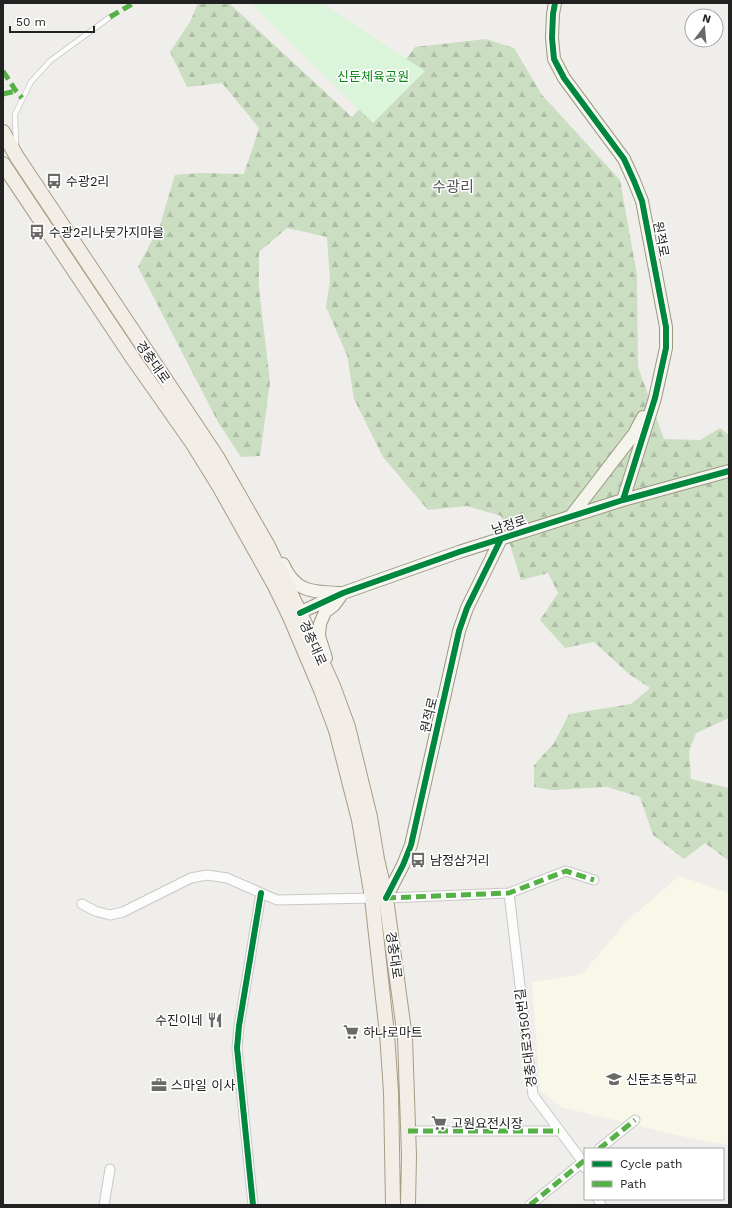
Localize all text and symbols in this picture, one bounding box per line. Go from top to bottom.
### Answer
scale bar [10,8,94,34]
north arrow [684,8,724,48]
text: N [701,11,712,26]
text: 50 m [16,15,46,29]
park label: 신둔체육공원 [337,69,409,84]
bus stop icon: 수광2리 [45,172,63,190]
place label: 수광2리 [66,174,109,189]
district label: 수광리 [432,178,474,196]
street label: 원적로 [650,220,672,258]
bus stop icon: 수광2리나뭇가지마을 [28,223,46,241]
place label: 수광2리나뭇가지마을 [49,225,164,240]
street label: 경충대로 [133,338,173,386]
street label: 남정로 [490,512,528,538]
street label: 경충대로 [296,618,330,668]
street label: 원적로 [418,696,440,734]
bus stop icon: 남정삼거리 [409,851,427,869]
place label: 남정삼거리 [430,853,490,868]
street label: 경충대로 [383,930,405,980]
street label: 경충대로3150번길 [512,987,540,1089]
restaurant icon: 수진이네 [206,1011,224,1029]
place label: 수진이네 [155,1013,203,1028]
supermarket icon: 하나로마트 [342,1023,360,1041]
place label: 하나로마트 [363,1025,423,1040]
school or university icon: 신둔초등학교 [605,1070,623,1088]
place label: 신둔초등학교 [626,1072,698,1087]
office icon: 스마일 이사 [150,1076,168,1094]
place label: 스마일 이사 [171,1078,235,1093]
supermarket icon: 고원요전시장 [430,1114,448,1132]
place label: 고원요전시장 [451,1116,523,1131]
legend [584,1148,724,1200]
text: Cycle path [620,1157,682,1171]
text: Path [620,1177,646,1191]

